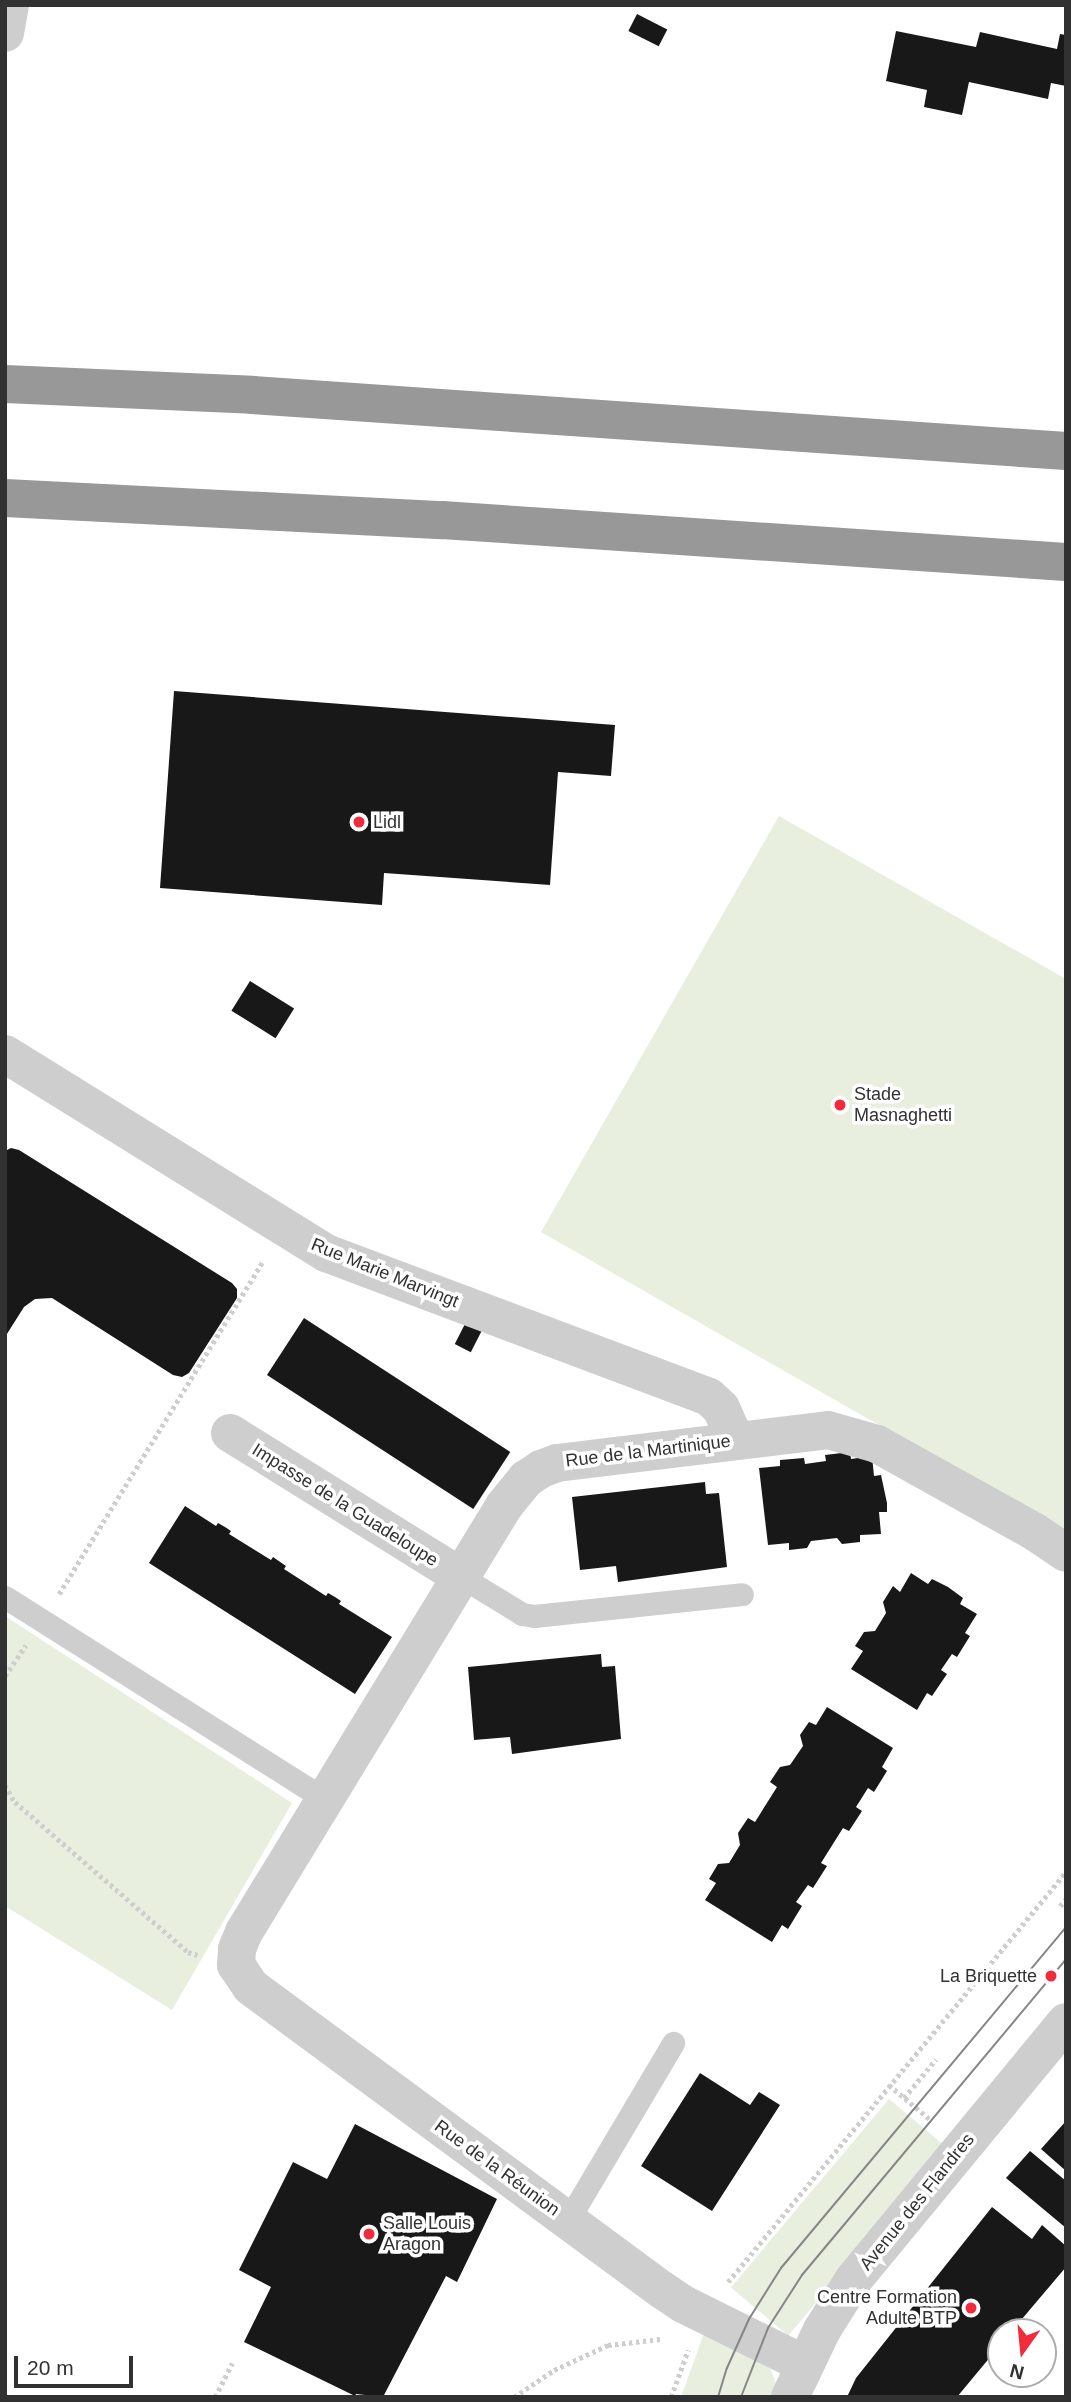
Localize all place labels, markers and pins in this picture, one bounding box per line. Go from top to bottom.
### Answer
place label: Lidl [373,811,401,833]
marker: Lidl [351,814,367,830]
place label: Stade Masnaghetti [854,1084,952,1126]
marker: Stade Masnaghetti [832,1097,848,1113]
place label: La Briquette [940,1965,1037,1987]
marker: La Briquette [1043,1968,1059,1984]
place label: Salle Louis Aragon [383,2213,471,2256]
marker: Salle Louis Aragon [361,2226,377,2242]
place label: Centre Formation Adulte BTP [817,2287,957,2330]
marker: Centre Formation Adulte BTP [963,2300,979,2316]

